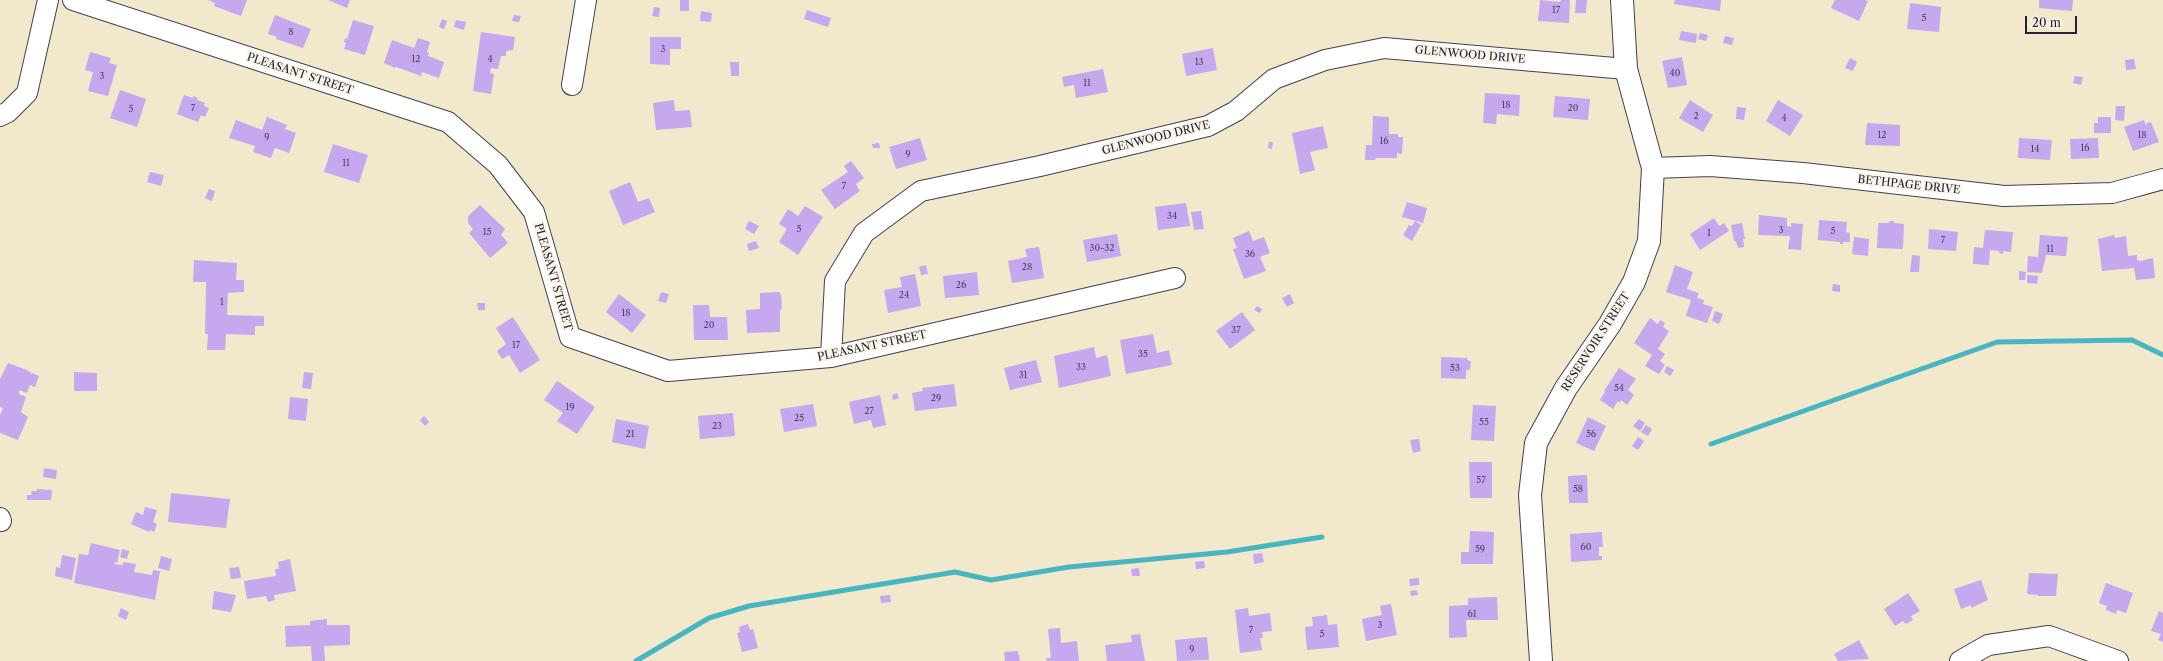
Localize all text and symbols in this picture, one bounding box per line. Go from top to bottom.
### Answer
house number: 17 [1552,5,1560,15]
scale bar [2027,8,2079,34]
house number: 5 [1922,13,1926,23]
text: 20 m [2032,15,2061,30]
house number: 8 [288,27,294,37]
house number: 3 [661,44,665,54]
street label: GLENWOOD DRIVE [1414,44,1526,66]
street label: PLEASANT STREET [245,51,355,97]
house number: 12 [412,54,420,64]
house number: 4 [487,54,493,64]
house number: 13 [1195,57,1203,67]
house number: 40 [1670,68,1680,78]
house number: 3 [100,71,104,81]
house number: 11 [1083,78,1091,88]
house number: 18 [1501,100,1511,110]
house number: 7 [191,103,195,113]
house number: 20 [1568,103,1578,113]
house number: 5 [129,104,133,114]
house number: 2 [1693,111,1699,121]
house number: 4 [1781,113,1787,123]
street label: GLENWOOD DRIVE [1101,118,1211,158]
house number: 12 [1878,130,1886,140]
house number: 18 [2137,130,2147,140]
house number: 9 [264,132,270,142]
house number: 16 [1379,136,1389,146]
house number: 16 [2080,143,2090,153]
house number: 14 [2031,144,2039,154]
house number: 9 [905,149,911,159]
house number: 11 [342,158,350,168]
street label: BETHPAGE DRIVE [1857,173,1961,197]
house number: 7 [842,181,846,191]
house number: 34 [1167,211,1177,221]
street label: PLEASANT STREET [531,222,575,332]
house number: 5 [797,224,801,234]
house number: 3 [1779,225,1783,235]
house number: 5 [1831,226,1835,236]
house number: 15 [483,227,491,237]
house number: 1 [1707,228,1711,238]
house number: 7 [1941,235,1945,245]
house number: 30-32 [1090,243,1114,253]
house number: 11 [2046,244,2054,254]
house number: 36 [1245,249,1255,259]
house number: 28 [1022,262,1032,272]
house number: 26 [956,280,966,290]
house number: 24 [899,290,909,300]
street label: RESERVOIR STREET [1559,290,1633,394]
house number: 1 [220,297,224,307]
house number: 18 [621,308,631,318]
house number: 20 [704,320,714,330]
house number: 37 [1231,325,1241,335]
street label: PLEASANT STREET [816,328,928,364]
house number: 17 [512,340,520,350]
house number: 35 [1138,349,1148,359]
house number: 33 [1076,362,1086,372]
house number: 53 [1450,363,1460,373]
house number: 31 [1019,370,1027,380]
house number: 54 [1614,383,1624,393]
house number: 29 [931,393,941,403]
house number: 19 [565,402,575,412]
house number: 27 [864,406,874,416]
house number: 25 [794,413,804,423]
house number: 55 [1479,417,1489,427]
house number: 23 [712,421,722,431]
house number: 21 [626,429,634,439]
house number: 56 [1586,429,1596,439]
house number: 57 [1476,475,1486,485]
house number: 58 [1573,484,1583,494]
house number: 60 [1581,542,1591,552]
house number: 59 [1475,544,1485,554]
house number: 61 [1467,609,1477,619]
house number: 3 [1378,620,1382,630]
house number: 7 [1249,625,1253,635]
house number: 5 [1320,629,1324,639]
house number: 9 [1189,644,1195,654]

